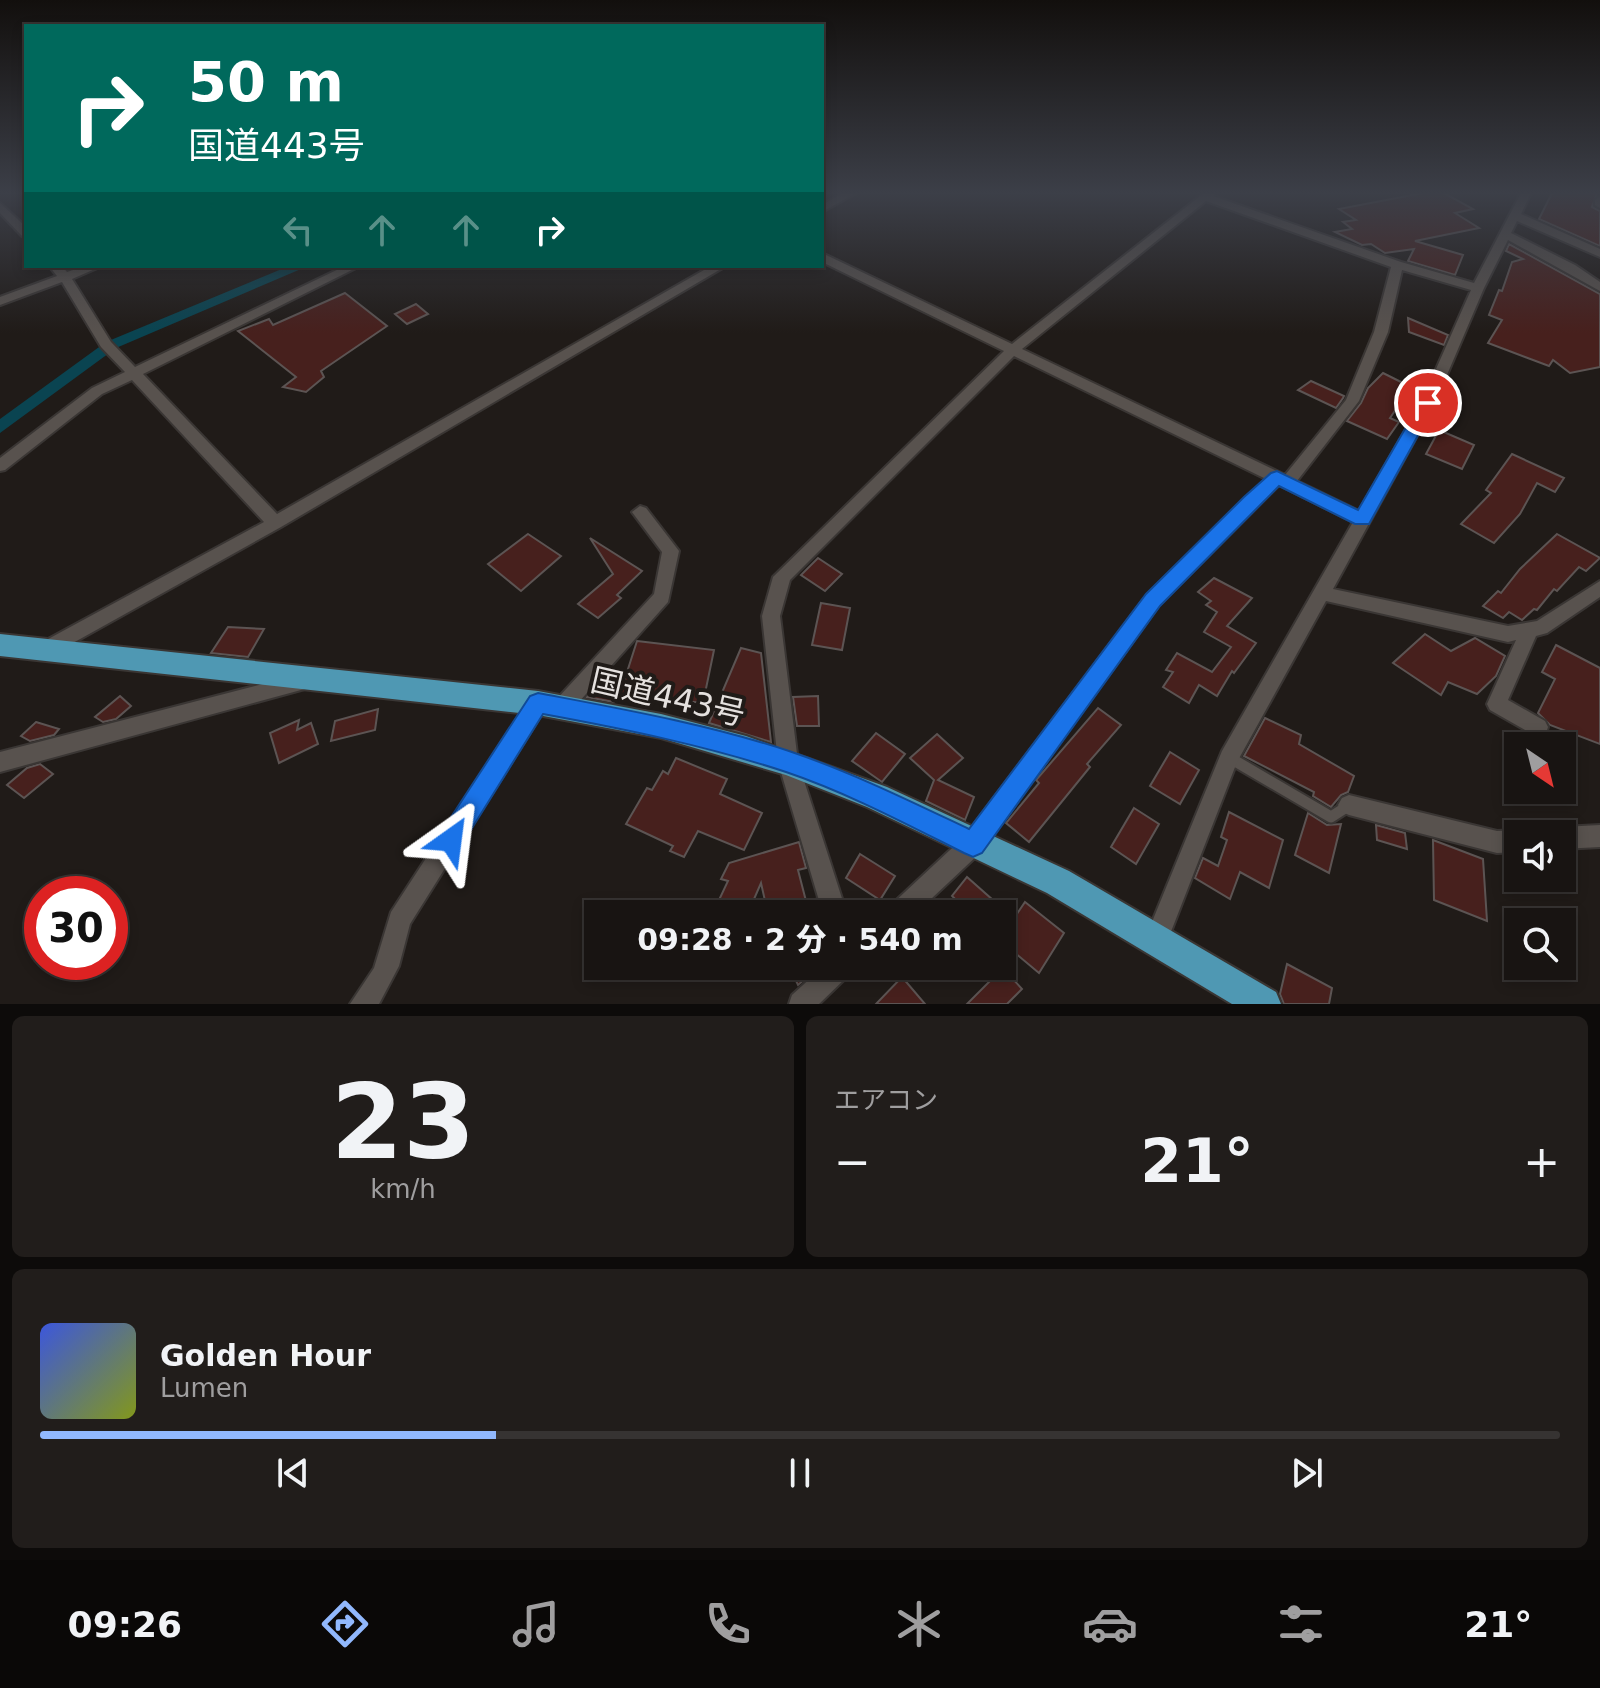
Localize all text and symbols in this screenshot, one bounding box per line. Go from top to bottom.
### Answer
text: 50 m [188,49,344,114]
icon: right [56,56,160,160]
text: 国道443号 [188,125,365,166]
icon: left [276,208,320,252]
icon: ahead [360,208,404,252]
icon: ahead [444,208,488,252]
icon: right [528,208,572,252]
pin [1394,369,1462,437]
icon: arrive [1406,381,1450,425]
street label: 国道443号 [587,661,749,733]
north arrow [1504,732,1576,804]
map controls [1504,732,1576,980]
position arrow [409,798,493,882]
button: sound [1504,820,1576,892]
speed limit sign: 30 [24,876,128,980]
button: search [1504,908,1576,980]
text: 09:28 · 2 分 · 540 m [637,922,963,957]
text: 23 [331,1061,475,1183]
text: エアコン [834,1085,938,1115]
text: 21° [1140,1126,1254,1196]
text: − [834,1136,871,1187]
text: + [1523,1136,1560,1187]
text: km/h [370,1174,436,1204]
text: Golden Hour [160,1338,371,1373]
text: Lumen [160,1373,248,1403]
icon: previous [271,1451,315,1495]
icon: pause [778,1451,822,1495]
icon: next [1285,1451,1329,1495]
icon: directions [317,1596,373,1652]
icon: music [508,1596,564,1652]
icon: phone [700,1596,756,1652]
icon: climate [891,1596,947,1652]
icon: car [1082,1596,1138,1652]
icon: filters [1273,1596,1329,1652]
text: 09:26 [68,1604,182,1645]
text: 21° [1464,1604,1532,1645]

